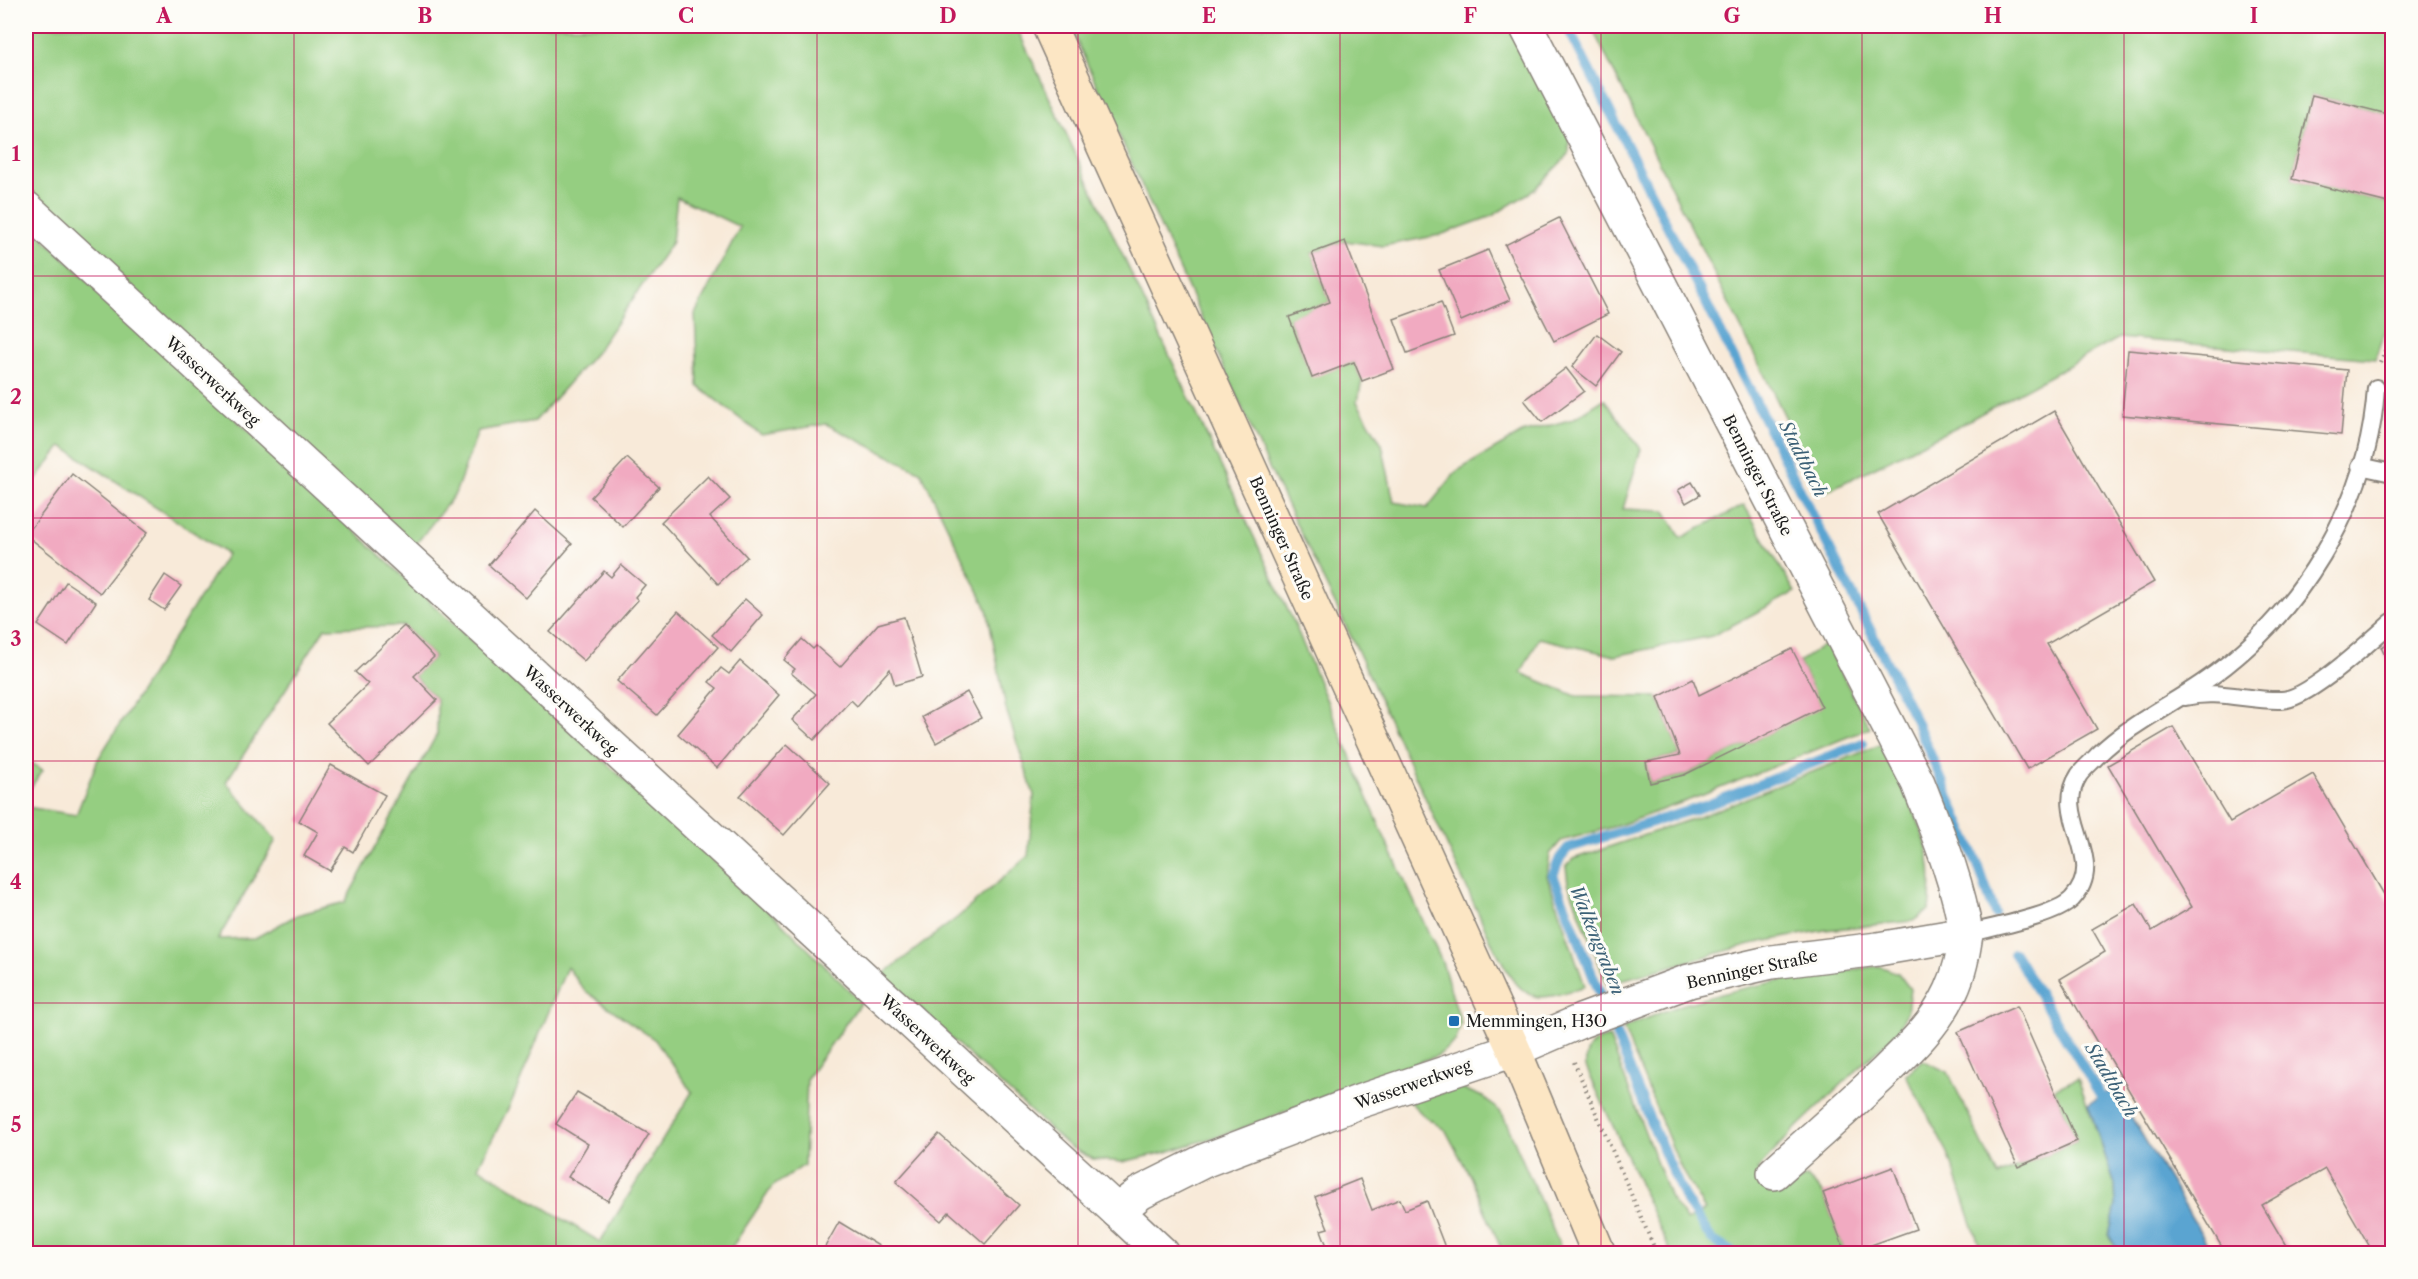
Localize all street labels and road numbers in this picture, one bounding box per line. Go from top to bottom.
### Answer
street label: Wasserwerkweg [161,331,265,430]
street label: Benninger Straße [1719,411,1797,539]
street label: Benninger Straße [1246,473,1318,603]
street label: Wasserwerkweg [519,660,623,759]
street label: Benninger Straße [1685,945,1819,993]
street label: Wasserwerkweg [876,989,980,1088]
street label: Wasserwerkweg [1351,1055,1474,1114]

